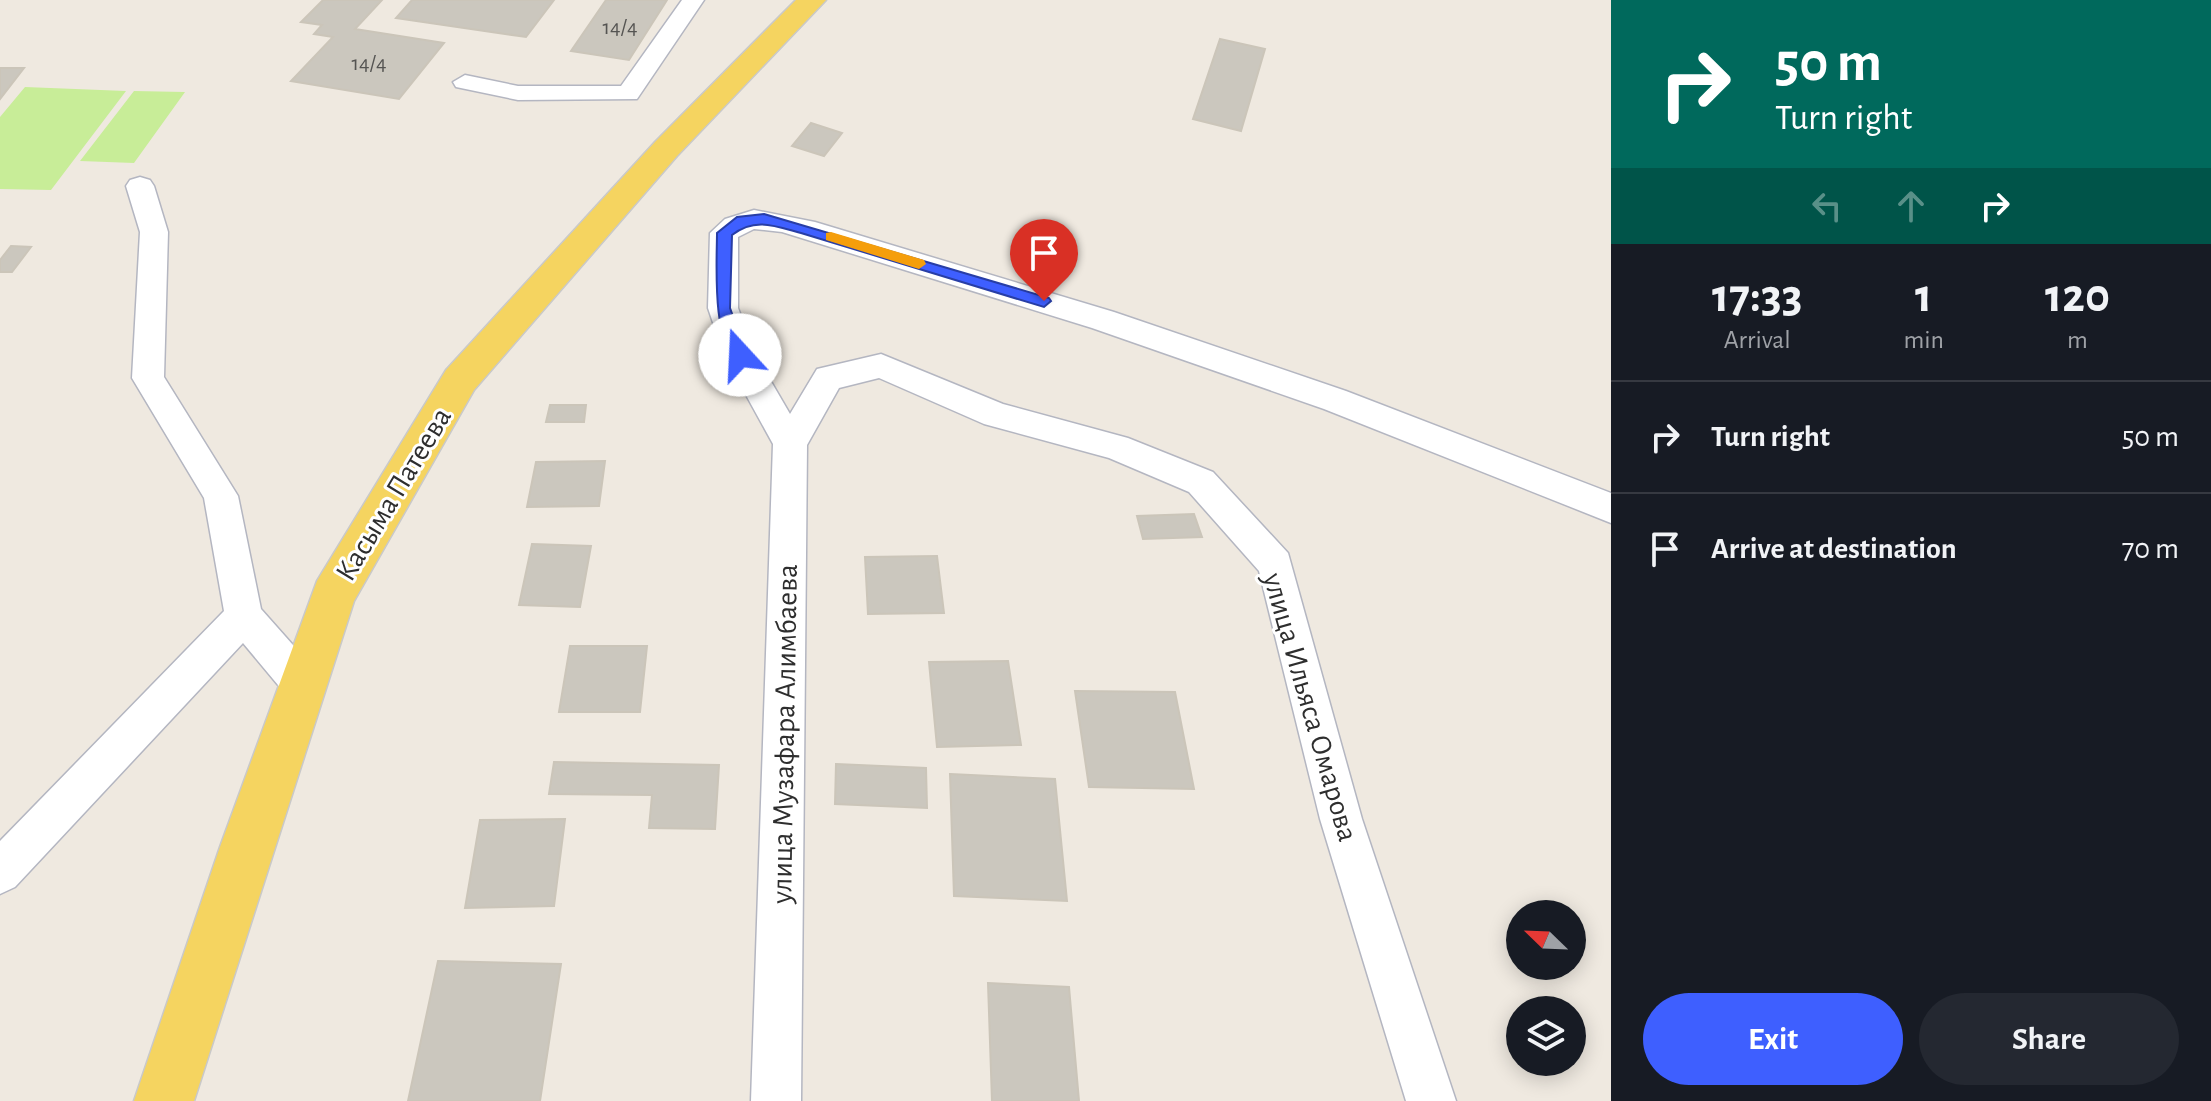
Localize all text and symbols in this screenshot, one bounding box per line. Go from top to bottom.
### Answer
house number: 14/4 [602,16,638,38]
icon: right [1643,32,1747,136]
text: 50 m [1775,35,1882,91]
house number: 14/4 [351,52,387,74]
text: Turn right [1775,100,1912,136]
icon: left [1805,184,1849,228]
icon: ahead [1889,184,1933,228]
icon: right [1973,184,2017,228]
pin [1010,219,1078,301]
icon: arrive [1022,231,1066,275]
text: 17:33 [1712,273,1802,321]
text: 1 [1915,273,1932,321]
text: 120 [2045,273,2110,321]
position arrow [698,313,782,397]
text: Arrival [1724,327,1791,353]
text: min [1903,327,1944,353]
text: m [2067,327,2088,353]
street label: Касыма Патеева [330,403,457,586]
icon: right [1643,415,1687,459]
text: Turn right [1711,422,1830,452]
text: 50 m [2122,422,2179,452]
icon: arrive [1643,527,1687,571]
text: Arrive at destination [1711,534,1957,564]
text: 70 m [2122,534,2179,564]
street label: улица Музафара Алимбаева [767,564,803,905]
street label: улица Ильяса Омарова [1257,569,1363,845]
north arrow [1506,900,1586,980]
map controls [1506,900,1586,1076]
button: Exit [1643,993,1903,1085]
button: Share [1919,993,2179,1085]
button: layers [1506,996,1586,1076]

